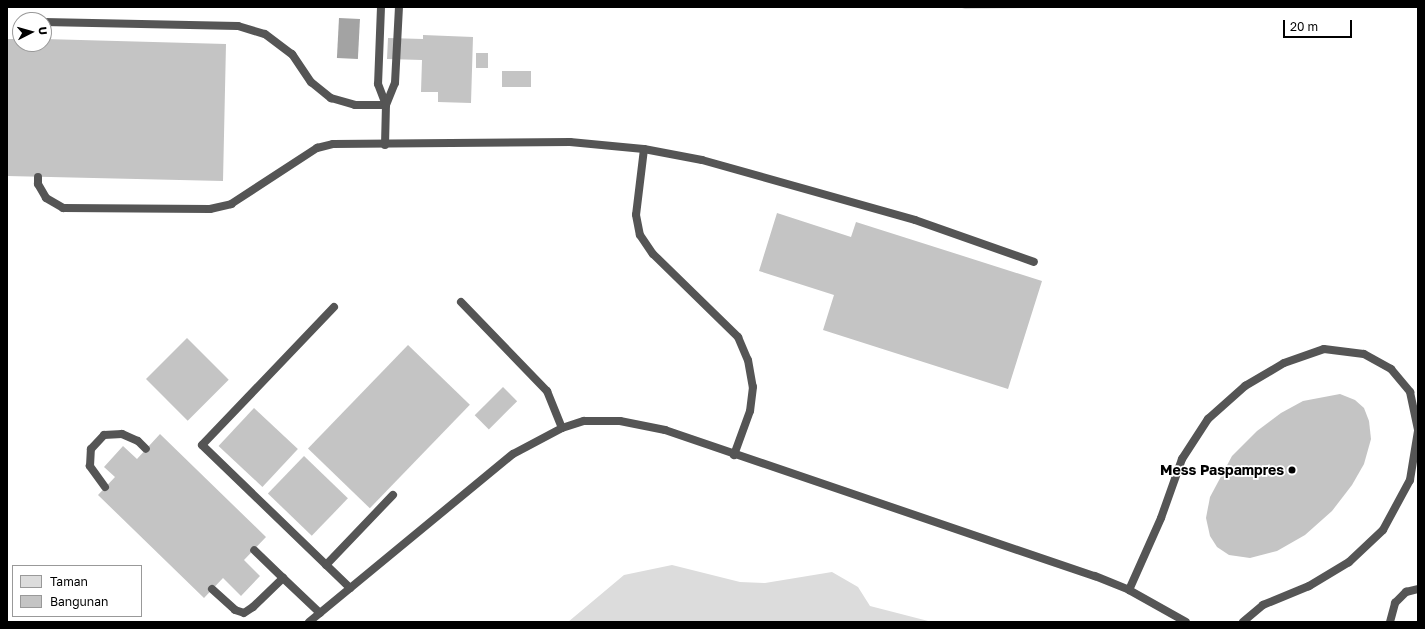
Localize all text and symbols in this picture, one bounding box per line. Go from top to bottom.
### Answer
north arrow [12,12,52,52]
scale bar [1285,12,1354,38]
text: 20 m [1290,19,1318,34]
text: U [37,26,50,35]
place label: Mess Paspampres [1160,462,1284,478]
marker: Mess Paspampres [1287,465,1297,475]
legend [12,565,142,617]
text: Taman [50,574,88,589]
text: Bangunan [50,594,108,609]

